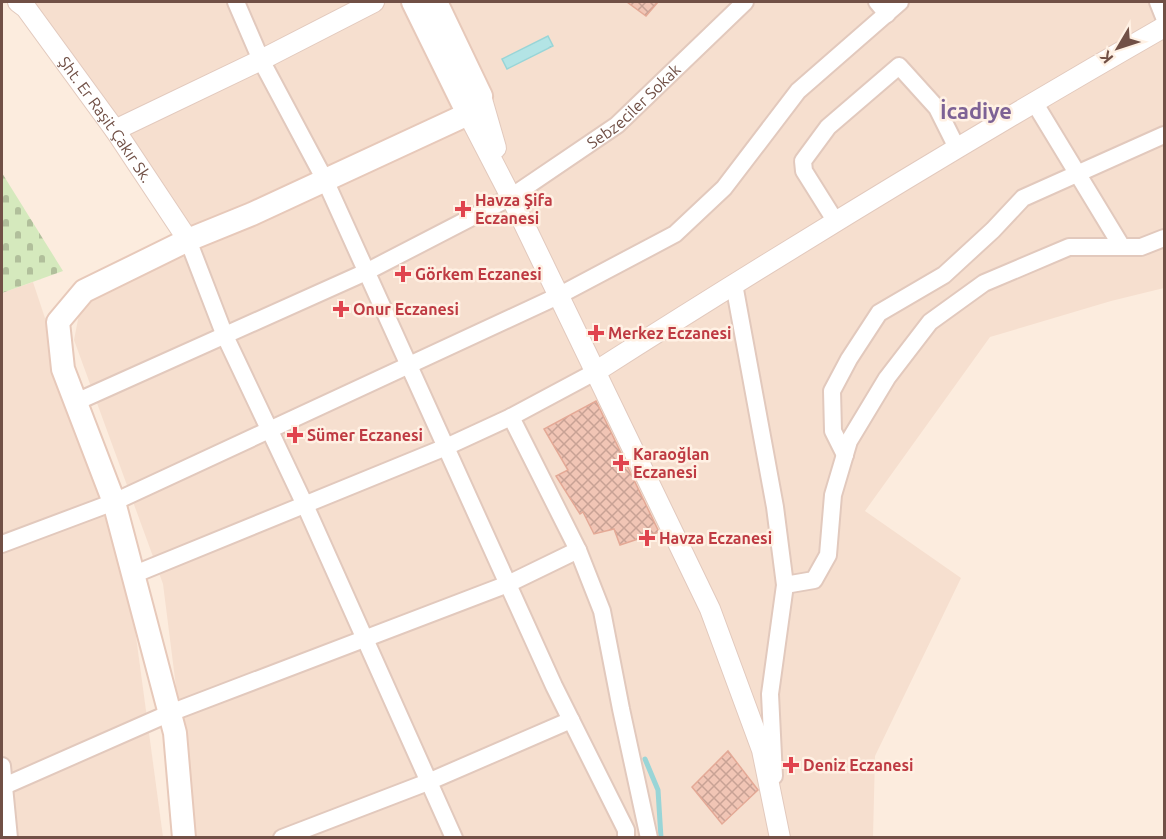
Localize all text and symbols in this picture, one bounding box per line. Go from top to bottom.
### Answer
north arrow [1088,18,1148,78]
text: K [1096,47,1117,67]
street label: Şht. Er Raşit Çakır Sk. [55,53,156,186]
street label: Sebzeciler Sokak [583,60,684,152]
district label: İcadiye [940,98,1012,123]
place label: Havza Şifa Eczanesi [475,191,553,227]
marker: Havza Şifa Eczanesi [456,202,470,216]
place label: Görkem Eczanesi [415,265,542,283]
marker: Görkem Eczanesi [396,267,410,281]
place label: Onur Eczanesi [353,300,459,318]
marker: Onur Eczanesi [334,302,348,316]
place label: Merkez Eczanesi [608,324,732,342]
marker: Merkez Eczanesi [589,326,603,340]
place label: Sümer Eczanesi [307,426,423,444]
marker: Sümer Eczanesi [288,428,302,442]
place label: Karaoğlan Eczanesi [633,445,709,481]
marker: Karaoğlan Eczanesi [614,456,628,470]
place label: Havza Eczanesi [659,529,772,547]
marker: Havza Eczanesi [640,531,654,545]
place label: Deniz Eczanesi [803,756,913,774]
marker: Deniz Eczanesi [784,758,798,772]

